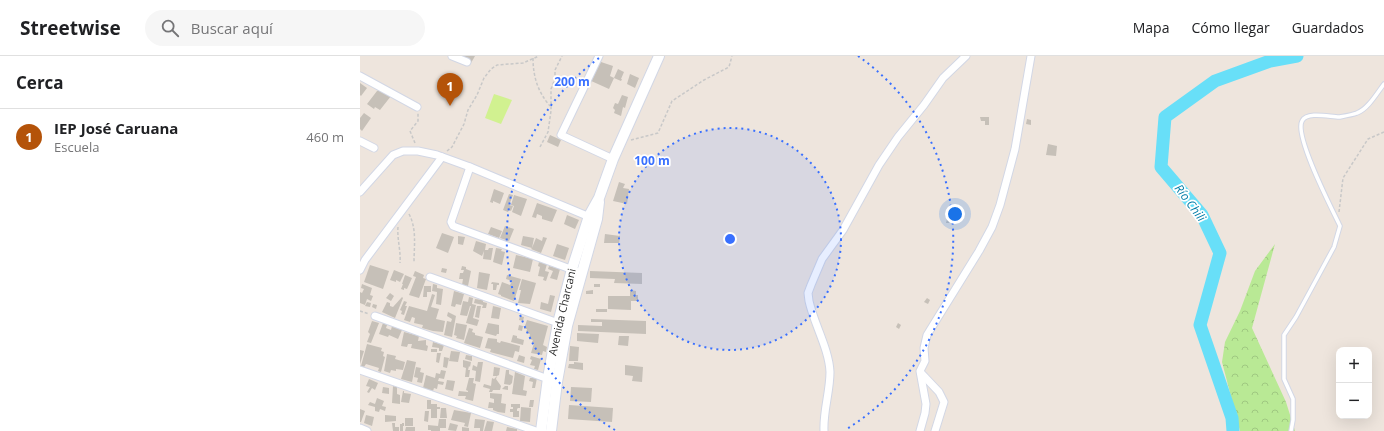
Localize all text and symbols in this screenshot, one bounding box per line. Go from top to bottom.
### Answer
search box [145,10,425,46]
text: Streetwise [20,15,121,41]
icon: search [159,17,181,39]
text: Buscar aquí [191,18,273,38]
text: Mapa [1133,18,1169,37]
text: Cómo llegar [1191,18,1270,37]
text: Guardados [1292,18,1364,37]
text: Cerca [16,71,64,94]
pin: 1 [437,73,463,106]
text: 200 m [554,73,590,90]
text: IEP José Caruana [54,118,178,138]
text: 1 [25,128,33,146]
text: 460 m [306,128,344,146]
text: Escuela [54,138,99,156]
text: 100 m [634,152,670,169]
water label: Río Chili [1171,180,1211,226]
your location [945,204,965,224]
centre of rings [723,232,737,246]
street label: Avenida Charcani [544,267,579,357]
map controls [1336,347,1372,419]
button: + [1336,347,1372,383]
button: − [1336,383,1372,419]

